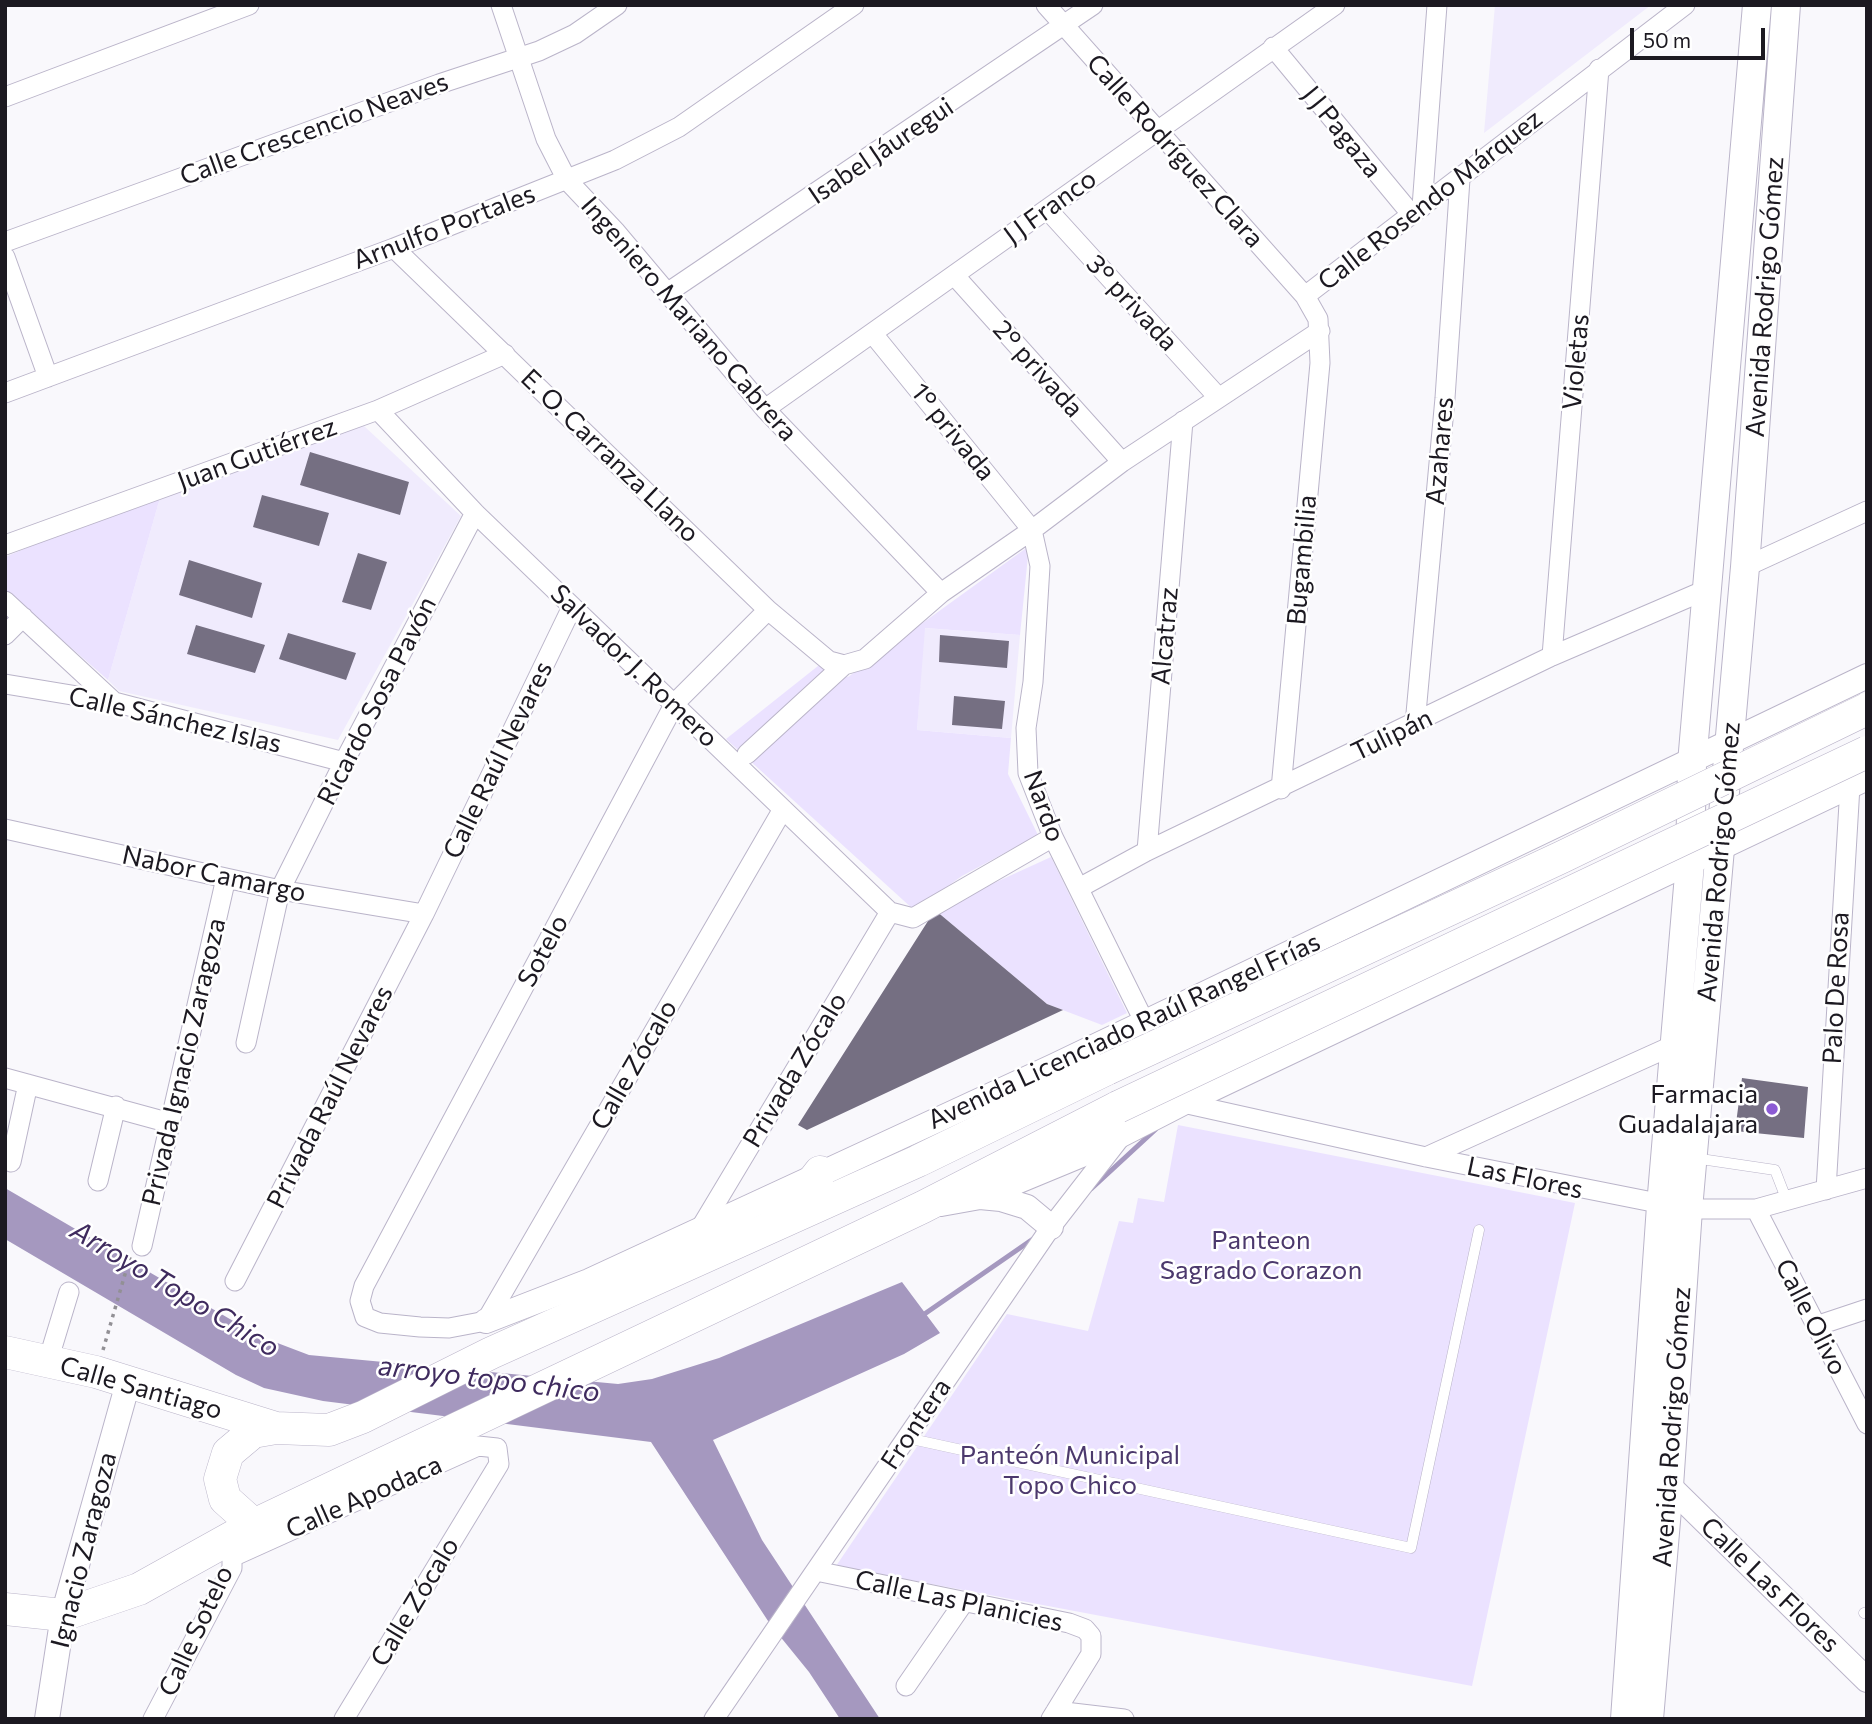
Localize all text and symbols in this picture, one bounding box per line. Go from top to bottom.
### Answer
scale bar [1634,14,1769,58]
text: 50 m [1643,27,1691,52]
street label: Calle Rodríguez Clara [1080,48,1270,254]
street label: Calle Crescencio Neaves [176,66,452,192]
street label: J J Pagaza [1296,80,1388,184]
street label: Isabel Jáuregui [803,91,959,211]
street label: Calle Rosendo Márquez [1312,103,1548,297]
street label: Avenida Rodrigo Gómez [1740,156,1790,438]
street label: J J Franco [998,163,1102,251]
street label: Arnulfo Portales [348,178,540,276]
street label: Ingeniero Mariano Cabrera [574,190,804,448]
street label: 3° privada [1080,249,1184,357]
street label: Violetas [1556,313,1596,411]
street label: 2° privada [986,314,1090,424]
street label: E. O. Carranza Llano [514,363,706,549]
street label: 1° privada [904,377,1002,487]
street label: Azahares [1420,396,1460,506]
street label: Juan Gutiérrez [173,411,341,497]
street label: Bugambilia [1281,494,1323,626]
street label: Salvador J. Romero [544,578,724,754]
street label: Alcatraz [1145,586,1185,686]
street label: Ricardo Sosa Pavón [311,592,443,810]
street label: Calle Raúl Nevares [437,656,559,864]
street label: Calle Sánchez Islas [66,680,284,760]
street label: Tulipán [1346,702,1438,768]
street label: Avenida Rodrigo Gómez [1691,721,1747,1003]
street label: Nardo [1017,766,1071,846]
street label: Nabor Camargo [119,839,309,909]
street label: Sotelo [511,910,575,992]
street label: Palo De Rosa [1816,911,1856,1065]
street label: Privada Ignacio Zaragoza [136,915,232,1209]
street label: Avenida Licenciado Raúl Rangel Frías [923,926,1325,1136]
street label: Privada Raúl Nevares [260,980,400,1214]
street label: Privada Zócalo [737,987,853,1153]
street label: Calle Zócalo [584,994,684,1136]
place label: Farmacia Guadalajara [1618,1078,1758,1140]
marker: Farmacia Guadalajara [1764,1101,1780,1117]
street label: Las Flores [1464,1150,1586,1206]
water label: Arroyo Topo Chico [65,1213,285,1365]
park label: Panteon Sagrado Corazon [1160,1224,1362,1286]
street label: Calle Olivo [1768,1254,1854,1380]
street label: Avenida Rodrigo Gómez [1647,1286,1697,1568]
water label: arroyo topo chico [376,1349,602,1409]
street label: Calle Santiago [56,1350,226,1426]
street label: Frontera [874,1373,958,1475]
park label: Panteón Municipal Topo Chico [960,1439,1180,1500]
street label: Ignacio Zaragoza [45,1449,123,1651]
street label: Calle Apodaca [281,1449,447,1545]
street label: Calle Las Flores [1694,1511,1846,1659]
street label: Calle Zócalo [364,1532,466,1672]
street label: Calle Sotelo [152,1561,240,1701]
street label: Calle Las Planicies [852,1564,1066,1638]

